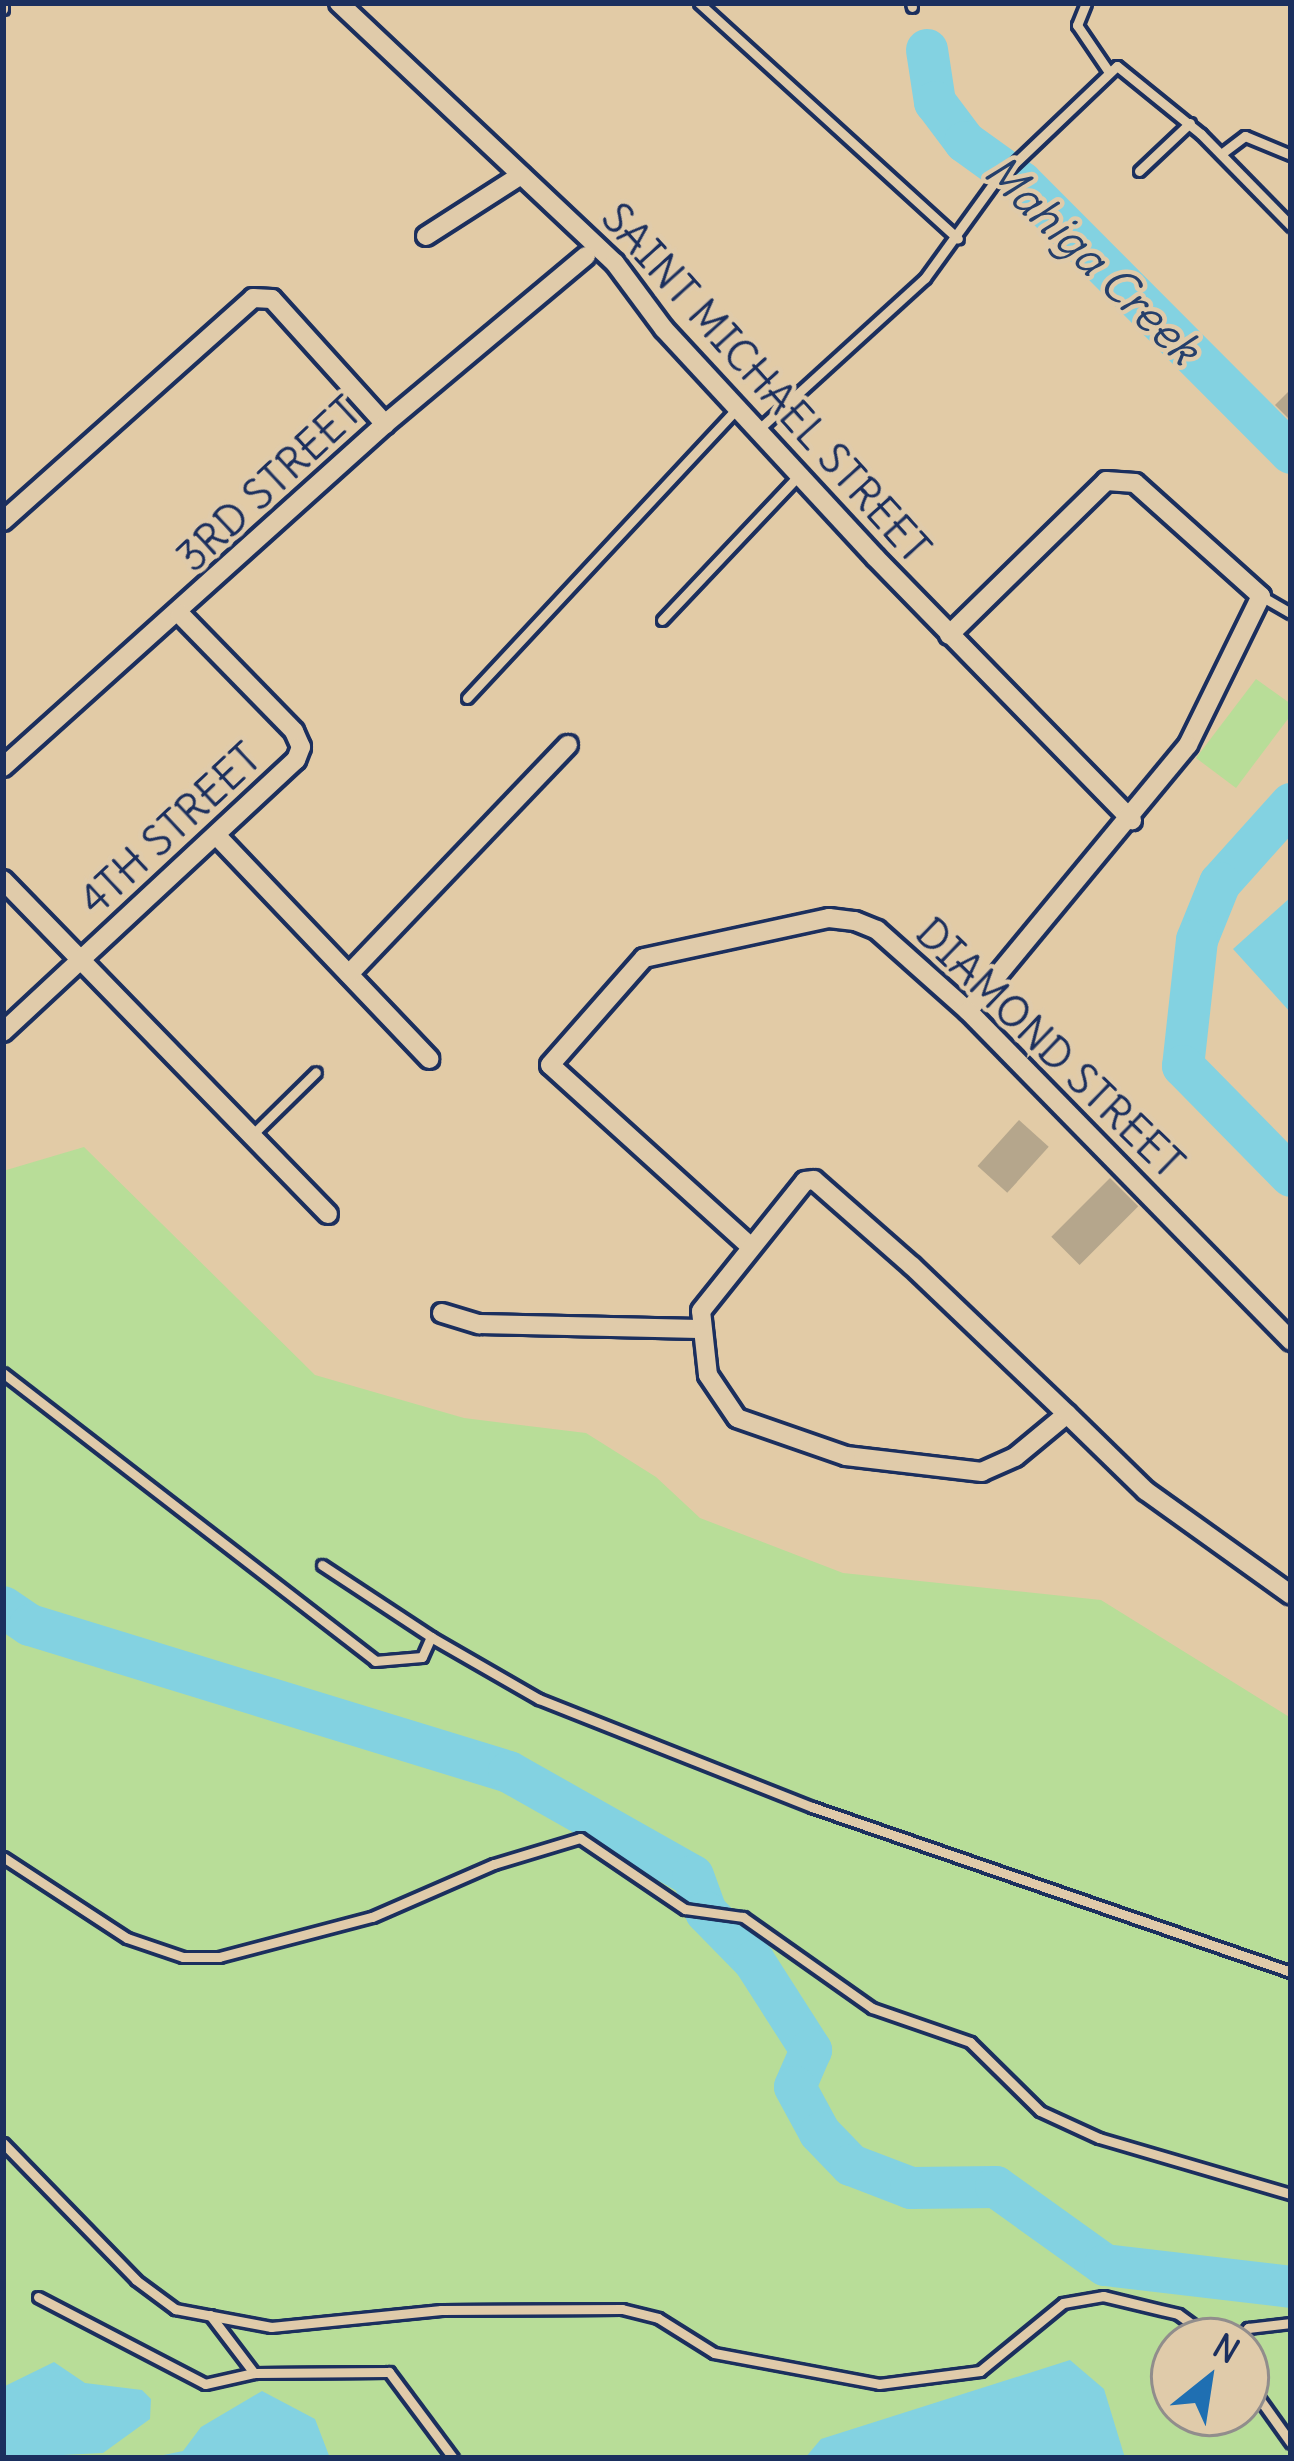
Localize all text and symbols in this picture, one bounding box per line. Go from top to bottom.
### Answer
water label: Mahiga Creek [974,144,1210,376]
street label: SAINT MICHAEL STREET [591,193,941,573]
street label: 3RD STREET [166,386,372,582]
street label: 4TH STREET [69,733,271,925]
street label: DIAMOND STREET [906,907,1194,1189]
north arrow [1150,2317,1270,2437]
text: N [1206,2325,1247,2372]

